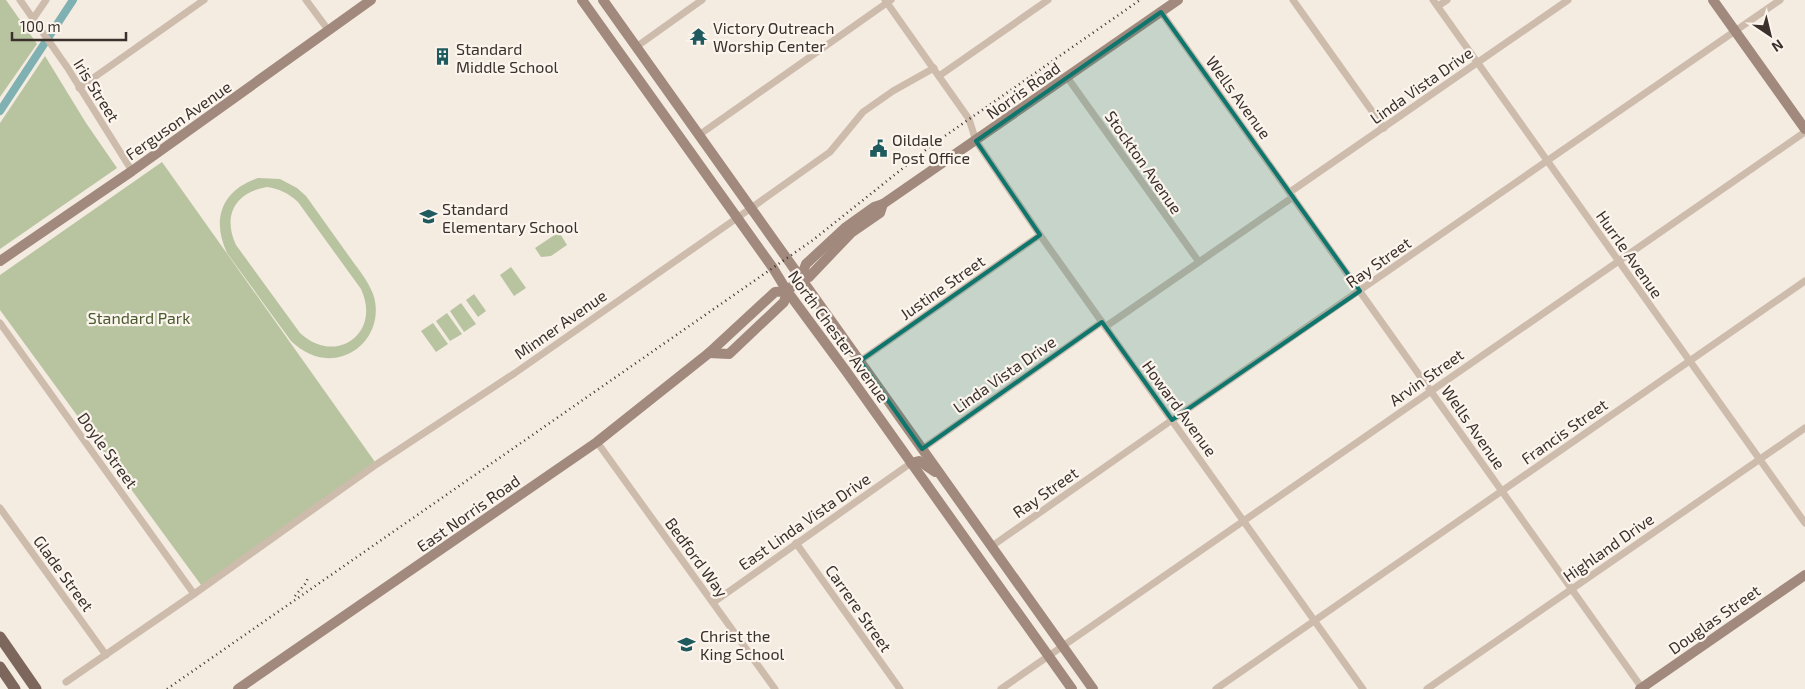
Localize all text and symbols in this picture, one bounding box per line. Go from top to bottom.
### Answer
scale bar [12,10,126,42]
north arrow [1745,10,1795,60]
text: 100 m [20,17,61,35]
place label: Victory Outreach Worship Center [713,18,834,55]
temple icon: Victory Outreach Worship Center [689,26,709,46]
text: N [1769,36,1787,56]
place label: Standard Middle School [456,39,559,76]
street label: Linda Vista Drive [1366,43,1476,127]
building icon: Standard Middle School [432,47,452,67]
street label: Wells Avenue [1203,52,1275,142]
street label: Iris Street [70,55,124,125]
street label: Norris Road [982,58,1064,122]
street label: Ferguson Avenue [121,76,235,164]
street label: Stockton Avenue [1101,107,1187,217]
place label: Oildale Post Office [892,130,970,167]
public building icon: Oildale Post Office [868,138,888,158]
place label: Standard Elementary School [442,199,578,236]
street label: Hurrle Avenue [1593,206,1667,302]
school or university icon: Standard Elementary School [418,207,438,227]
street label: Ray Street [1342,233,1414,291]
street label: Justine Street [896,251,988,323]
street label: North Chester Avenue [785,266,893,406]
street label: Minner Avenue [510,285,610,363]
park label: Standard Park [88,308,190,327]
street label: Linda Vista Drive [949,332,1059,416]
street label: Arvin Street [1385,345,1467,409]
street label: Howard Avenue [1139,356,1221,460]
street label: Wells Avenue [1438,381,1510,473]
street label: Francis Street [1517,394,1611,468]
street label: Doyle Street [74,408,142,492]
street label: Ray Street [1009,463,1081,521]
street label: East Linda Vista Drive [734,468,874,574]
street label: East Norris Road [413,470,523,556]
street label: Highland Drive [1559,509,1657,585]
street label: Bedford Way [662,513,733,601]
street label: Glade Street [30,531,98,615]
street label: Carrere Street [822,561,896,655]
street label: Douglas Street [1665,580,1763,658]
place label: Christ the King School [700,626,784,663]
school or university icon: Christ the King School [676,634,696,654]

